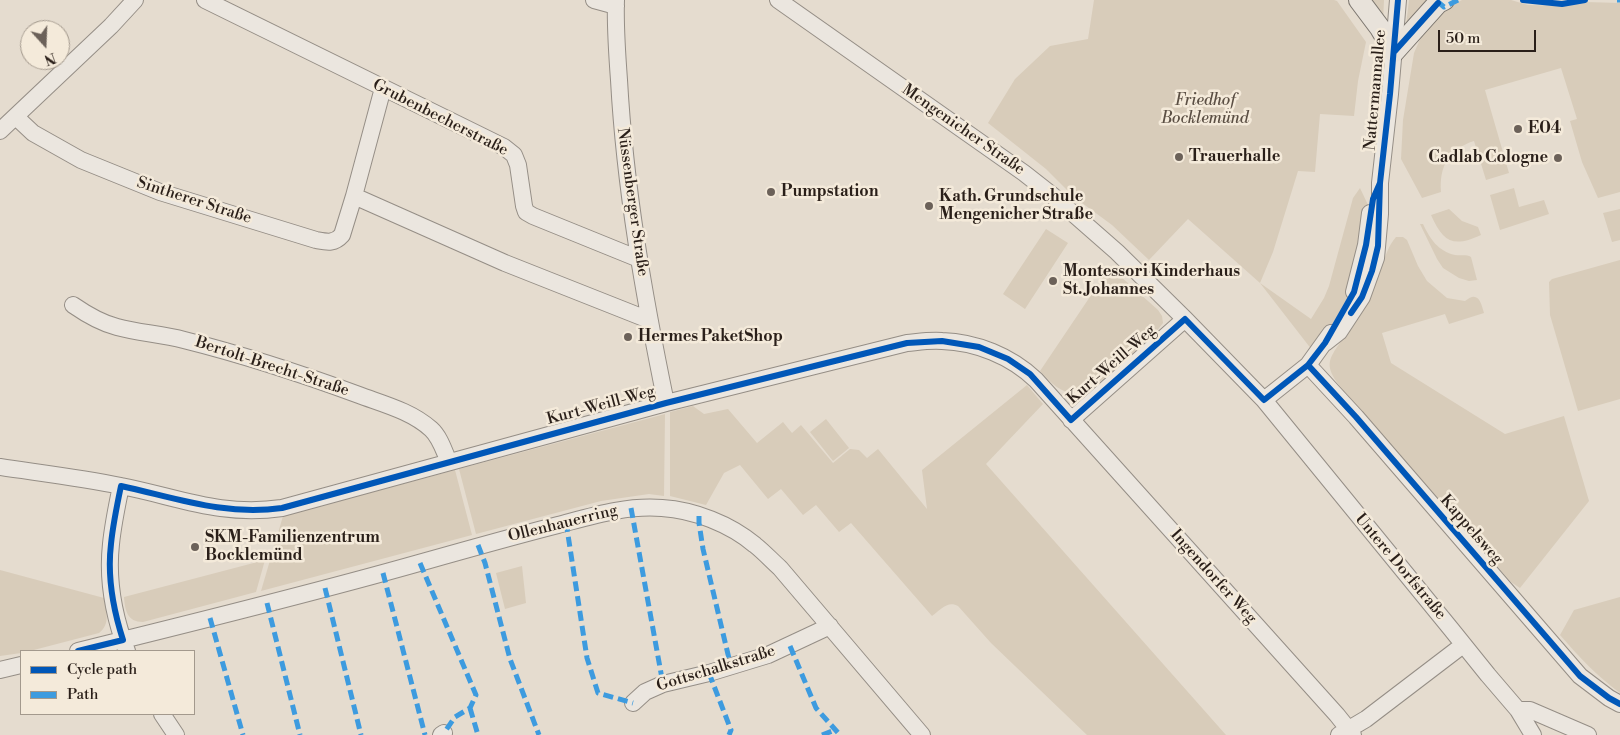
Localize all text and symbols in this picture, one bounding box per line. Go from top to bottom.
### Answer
north arrow [20,20,70,70]
scale bar [1440,20,1538,52]
street label: Nattermannallee [1361,29,1391,151]
text: 50 m [1446,29,1480,48]
text: N [42,48,58,69]
street label: Grubenbecherstraße [369,76,511,160]
street label: Mengenicher Straße [898,80,1028,180]
park label: Friedhof Bocklemünd [1161,91,1249,129]
place label: E04 [1528,119,1561,139]
marker: E04 [1512,123,1524,135]
street label: Nüssenberger Straße [612,127,652,277]
place label: Trauerhalle [1189,147,1280,167]
place label: Cadlab Cologne [1428,148,1548,168]
marker: Trauerhalle [1173,151,1185,163]
marker: Cadlab Cologne [1552,152,1564,164]
street label: Sintherer Straße [134,173,254,229]
place label: Pumpstation [781,182,879,202]
marker: Pumpstation [765,186,777,198]
place label: Kath. Grundschule Mengenicher Straße [939,187,1093,225]
marker: Kath. Grundschule Mengenicher Straße [923,200,935,212]
place label: Montessori Kinderhaus St. Johannes [1063,262,1240,300]
marker: Montessori Kinderhaus St. Johannes [1047,275,1059,287]
street label: Kurt-Weill-Weg [1064,321,1160,409]
place label: Hermes PaketShop [638,327,783,347]
marker: Hermes PaketShop [622,331,634,343]
street label: Bertolt-Brecht-Straße [193,333,351,401]
street label: Kurt-Weill-Weg [545,382,657,430]
street label: Kappelsweg [1435,491,1507,569]
street label: Ollenhauerring [506,501,620,547]
street label: Untere Dorfstraße [1350,510,1450,624]
street label: Ingendorfer Weg [1166,526,1260,628]
place label: SKM-Familienzentrum Bocklemünd [205,528,380,566]
marker: SKM-Familienzentrum Bocklemünd [189,541,201,553]
street label: Gottschalkstraße [654,642,778,696]
legend [20,650,195,715]
text: Cycle path [67,660,137,679]
text: Path [67,685,99,704]

